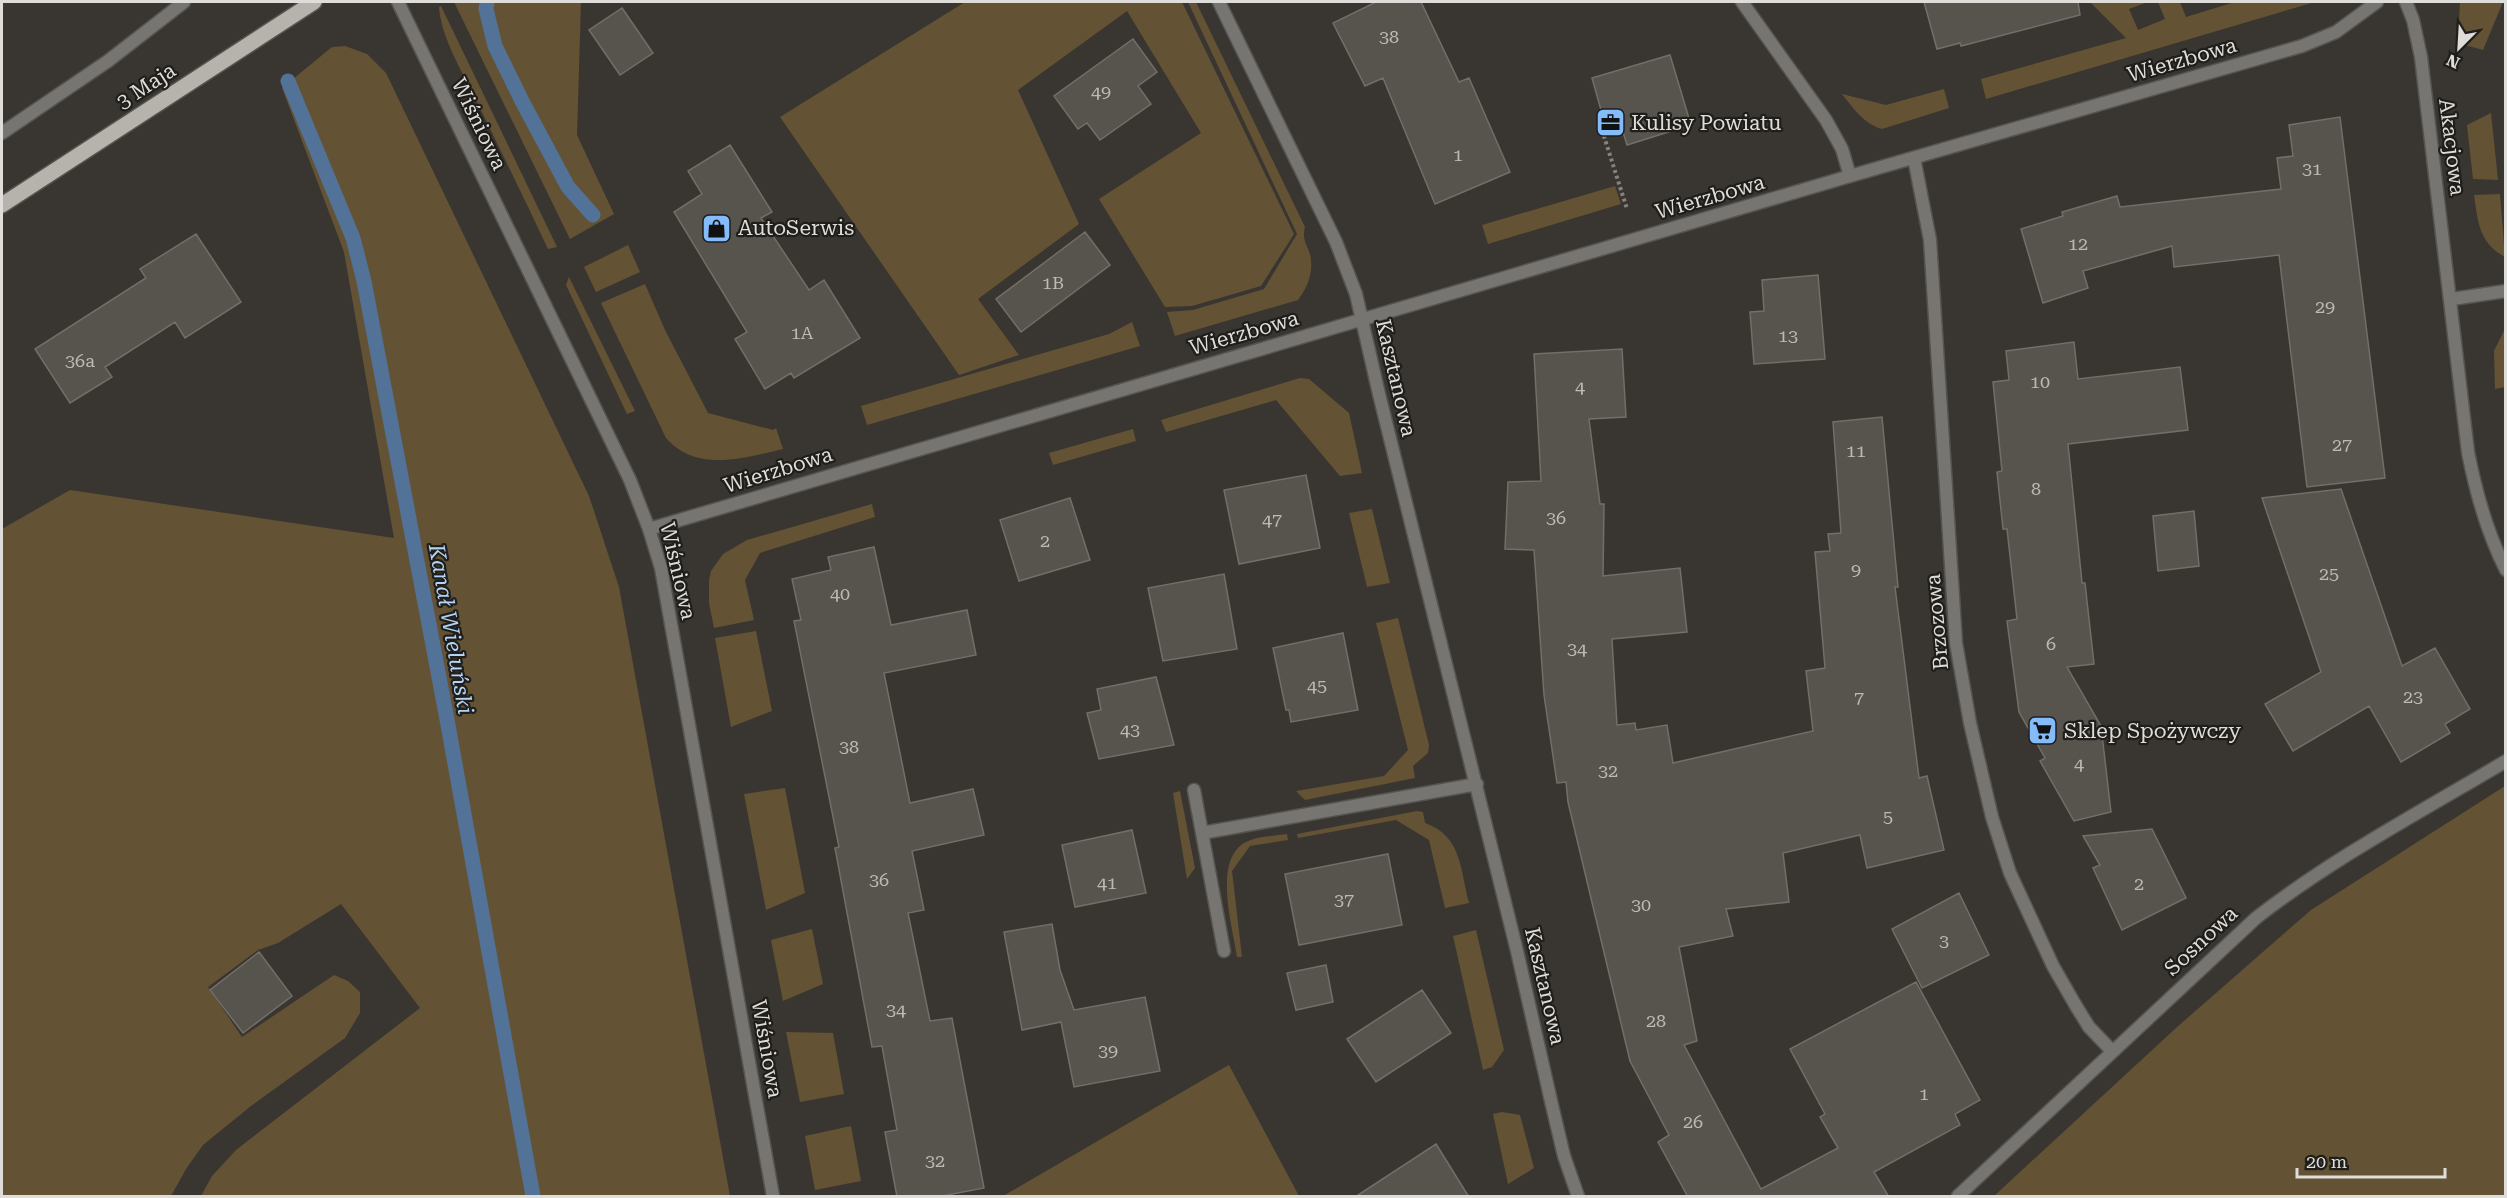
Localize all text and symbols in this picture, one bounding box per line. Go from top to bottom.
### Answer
north arrow [2429,18,2489,78]
house number: 38 [1379,26,1399,47]
street label: Wierzbowa [2125,33,2240,87]
text: N [2444,50,2463,72]
street label: 3 Maja [112,58,181,114]
street label: Wiśniowa [446,74,512,174]
house number: 49 [1091,81,1111,102]
street label: Akacjowa [2434,97,2470,198]
office icon: Kulisy Powiatu [1594,107,1626,139]
place label: Kulisy Powiatu [1631,111,1781,135]
house number: 1 [1453,144,1463,165]
house number: 31 [2302,158,2322,179]
street label: Wierzbowa [1653,170,1768,224]
shop icon: AutoSerwis [701,212,733,244]
place label: AutoSerwis [738,216,854,240]
house number: 12 [2068,233,2088,254]
house number: 1B [1042,272,1064,293]
house number: 29 [2315,296,2335,317]
street label: Wierzbowa [1187,306,1302,360]
street label: Kasztanowa [1371,317,1421,440]
house number: 1A [791,322,814,343]
house number: 13 [1778,325,1798,346]
house number: 36a [65,350,95,371]
house number: 10 [2030,371,2050,392]
house number: 4 [1575,376,1585,397]
house number: 27 [2332,434,2352,455]
house number: 11 [1846,440,1866,461]
street label: Wierzbowa [721,442,836,498]
house number: 8 [2031,478,2041,499]
house number: 36 [1546,507,1566,528]
house number: 47 [1262,509,1282,530]
street label: Wiśniowa [655,520,701,623]
house number: 2 [1040,530,1050,551]
water label: Kanał Wieluński [424,541,478,716]
house number: 9 [1851,559,1861,580]
house number: 25 [2319,563,2339,584]
street label: Brzozowa [1921,572,1953,671]
house number: 40 [830,583,850,604]
house number: 6 [2046,633,2056,654]
house number: 34 [1567,638,1587,659]
house number: 45 [1307,675,1327,696]
house number: 23 [2403,686,2423,707]
house number: 7 [1854,687,1864,708]
supermarket icon: Sklep Spożywczy [2027,715,2059,747]
house number: 43 [1120,719,1140,740]
place label: Sklep Spożywczy [2064,719,2241,743]
house number: 38 [839,736,859,757]
house number: 4 [2074,753,2084,774]
house number: 32 [1598,760,1618,781]
house number: 5 [1883,806,1893,827]
house number: 36 [869,869,889,890]
house number: 41 [1097,872,1117,893]
house number: 2 [2134,873,2144,894]
house number: 37 [1334,889,1354,910]
house number: 30 [1631,894,1651,915]
street label: Sosnowa [2160,901,2243,981]
street label: Kasztanowa [1520,925,1570,1048]
house number: 3 [1939,930,1949,951]
street label: Wiśniowa [747,998,788,1101]
house number: 34 [886,999,906,1020]
house number: 28 [1646,1010,1666,1031]
house number: 39 [1098,1040,1118,1061]
house number: 1 [1919,1083,1929,1104]
house number: 26 [1683,1111,1703,1132]
scale bar [2297,1141,2446,1179]
house number: 32 [925,1150,945,1171]
text: 20 m [2306,1151,2347,1172]

